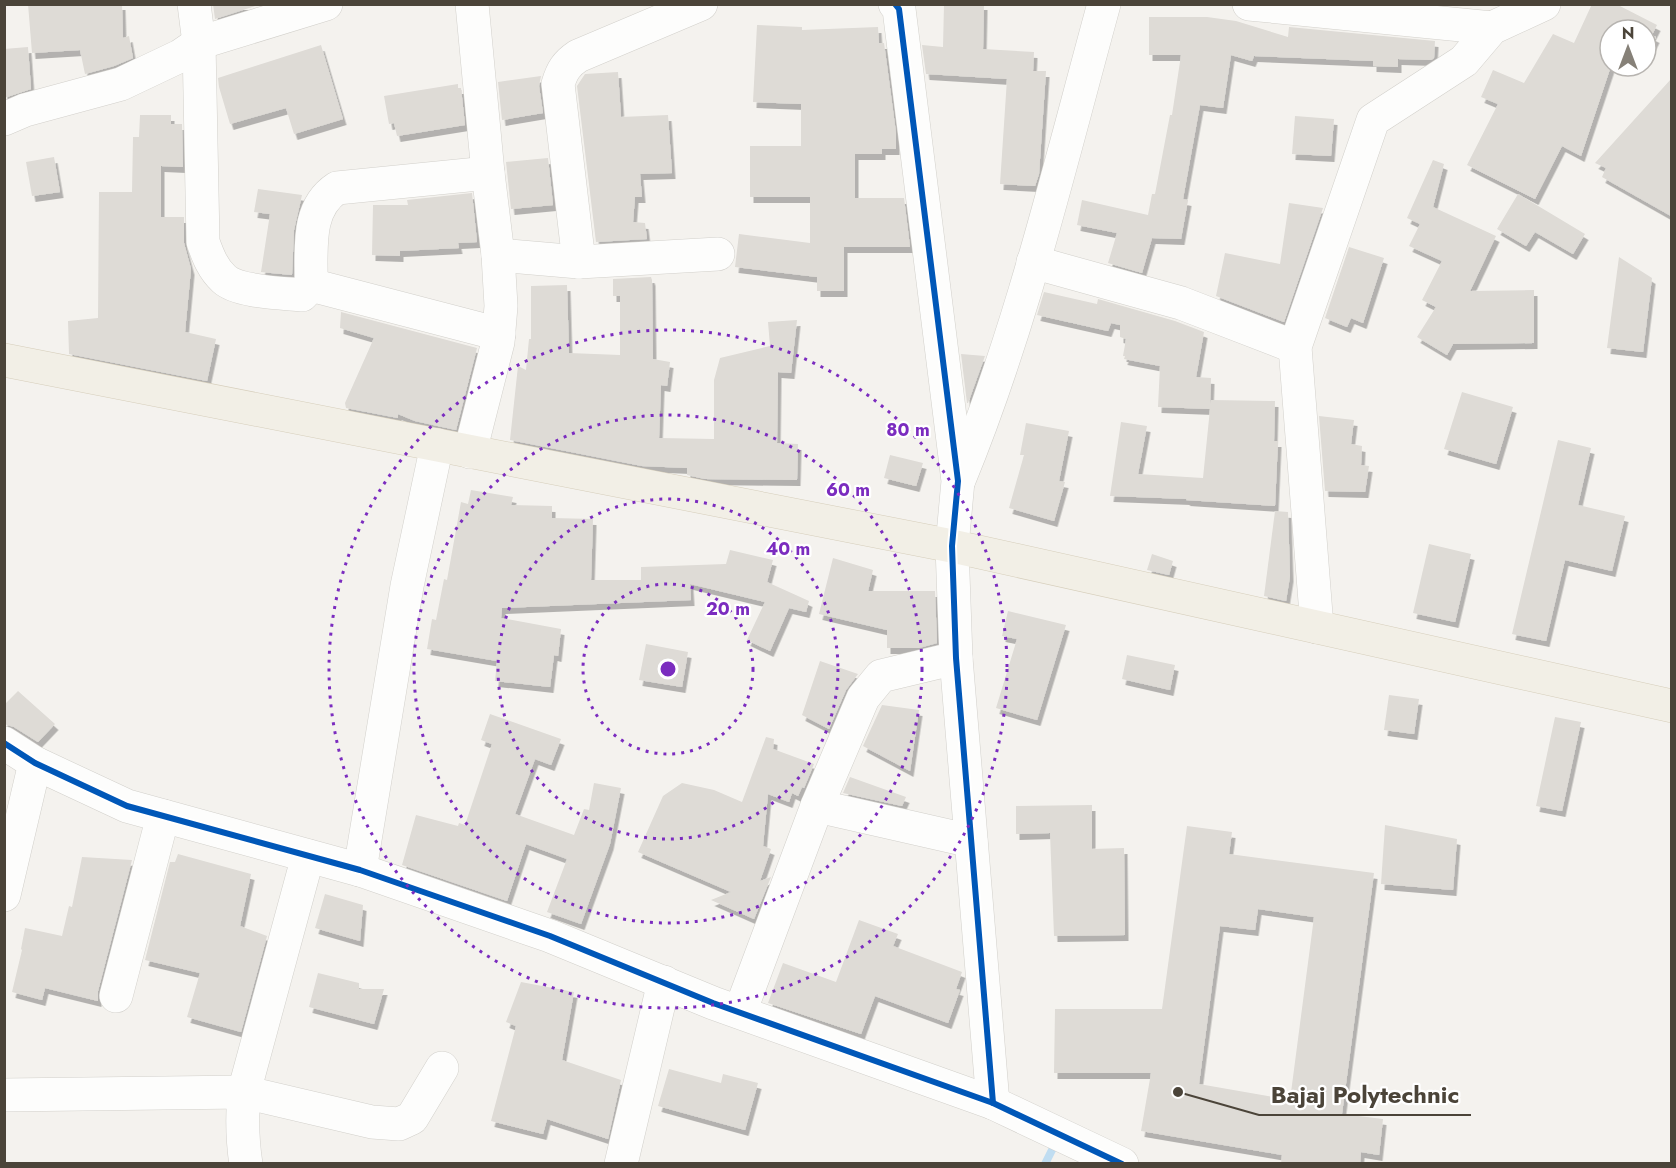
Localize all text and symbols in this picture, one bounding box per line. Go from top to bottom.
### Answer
north arrow [1598,18,1658,78]
text: N [1622,22,1634,45]
text: 80 m [886,417,930,443]
text: 60 m [826,477,870,503]
text: 40 m [766,536,810,562]
text: 20 m [706,596,750,622]
centre of rings [658,659,678,679]
callout: Bajaj Polytechnic [1259,1073,1471,1115]
text: Bajaj Polytechnic [1271,1077,1459,1112]

